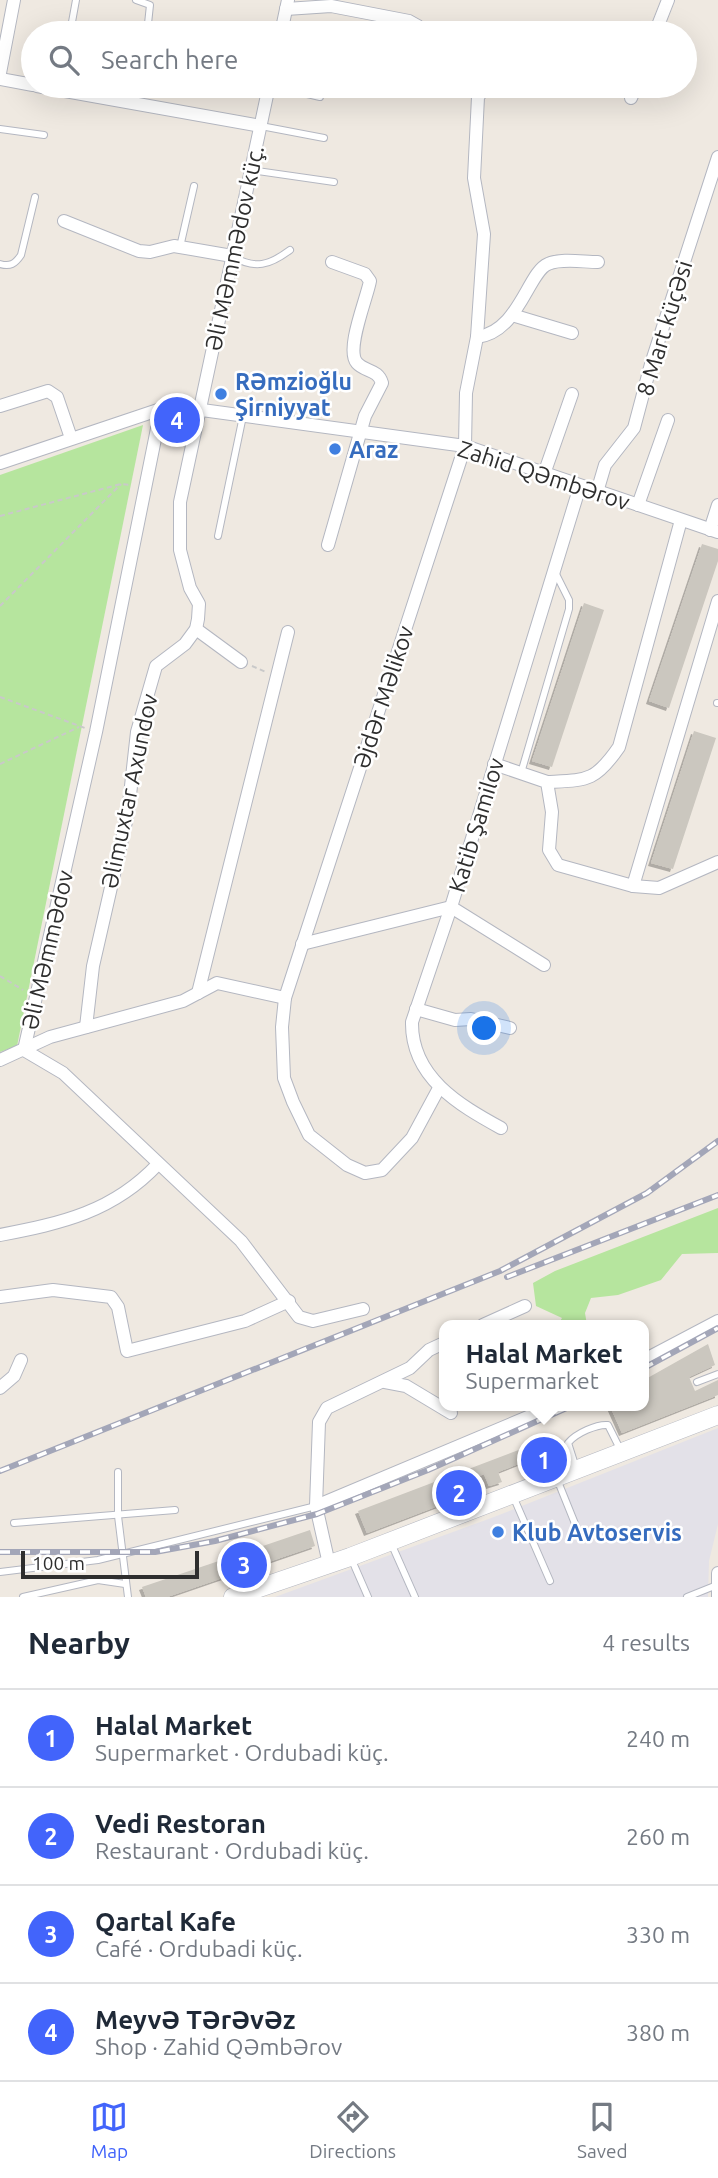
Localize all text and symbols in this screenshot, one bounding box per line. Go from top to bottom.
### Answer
search box [21,21,697,98]
icon: search [45,41,83,79]
text: Search here [101,45,238,74]
street label: Əli Məmmədov küç. [200,143,268,353]
street label: 8 Mart küçəsi [632,257,696,399]
place label: Rəmzioğlu Şirniyyat [235,369,352,421]
marker: Rəmzioğlu Şirniyyat [213,386,229,402]
pin: 4 [154,394,200,446]
street label: Zahid Qəmbərov [455,435,633,515]
place label: Araz [349,437,398,462]
marker: Araz [327,441,343,457]
street label: Əjdər Məlikov [348,622,418,772]
street label: Əlimuxtar Axundov [96,691,162,891]
street label: Katib Şamilov [444,755,508,895]
street label: Əli Məmmədov [17,868,77,1032]
your location [467,1011,501,1045]
popup [439,1320,649,1411]
text: Halal Market [465,1339,623,1368]
text: Supermarket [465,1368,599,1393]
pin: 1 [521,1434,567,1486]
pin: 2 [436,1467,482,1519]
place label: Klub Avtoservis [512,1520,682,1545]
marker: Klub Avtoservis [490,1524,506,1540]
pin: 3 [221,1539,267,1591]
scale bar [21,1548,200,1580]
text: 100 m [32,1552,85,1574]
text: Nearby [28,1626,130,1660]
text: 4 results [602,1630,690,1655]
text: Halal Market [95,1711,252,1740]
text: 1 [45,1726,57,1751]
text: 240 m [626,1726,690,1751]
text: Supermarket · Ordubadi küç. [95,1740,389,1765]
text: Vedi Restoran [95,1809,266,1838]
text: 2 [45,1824,57,1849]
text: 260 m [626,1824,690,1849]
text: Restaurant · Ordubadi küç. [95,1838,369,1863]
text: Qartal Kafe [95,1907,236,1936]
text: 3 [45,1922,57,1947]
text: 330 m [626,1922,690,1947]
text: Café · Ordubadi küç. [95,1936,303,1961]
text: Meyvə Tərəvəz [95,2005,296,2034]
text: 4 [45,2020,57,2045]
text: 380 m [626,2020,690,2045]
text: Shop · Zahid Qəmbərov [95,2034,342,2059]
tab: Map [90,2098,128,2162]
tab: Directions [309,2098,396,2162]
tab: Saved [577,2098,628,2162]

